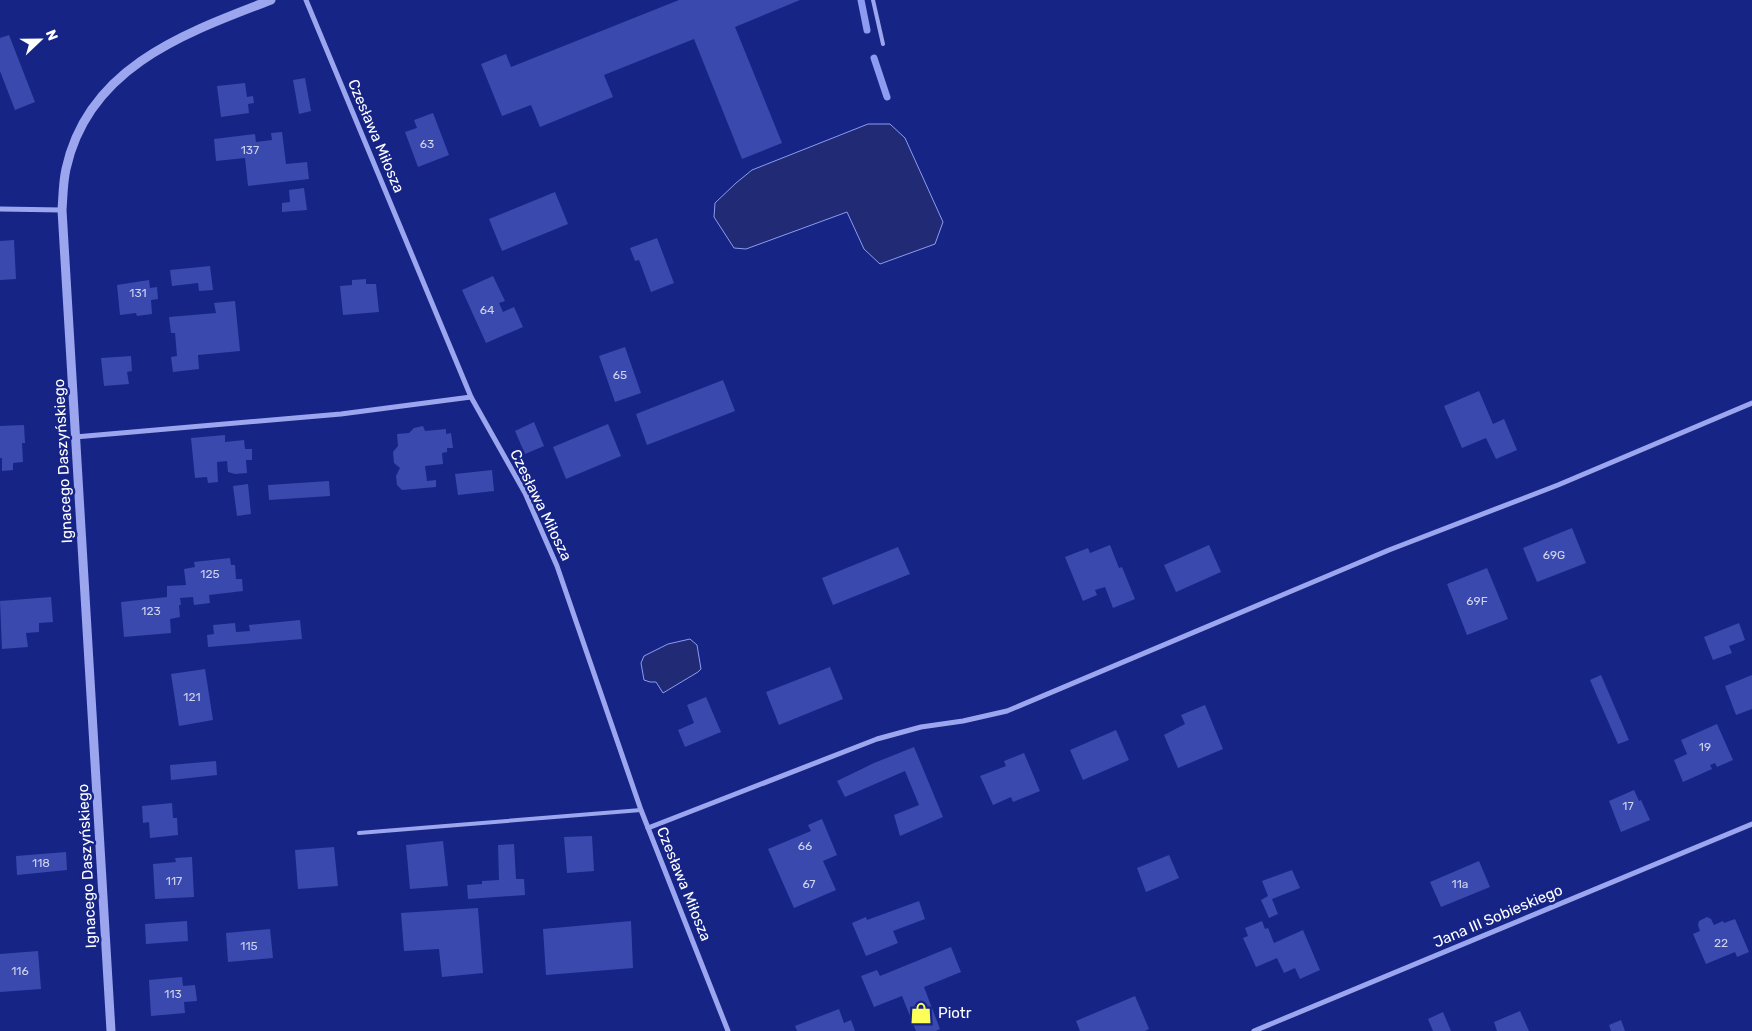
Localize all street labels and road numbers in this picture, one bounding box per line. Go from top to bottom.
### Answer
street label: Czesława Miłosza [344,77,408,195]
street label: Ignacego Daszyńskiego [50,378,76,544]
street label: Czesława Miłosza [506,446,576,564]
street label: Ignacego Daszyńskiego [74,783,100,949]
street label: Czesława Miłosza [653,824,715,944]
street label: Jana III Sobieskiego [1431,881,1565,951]

